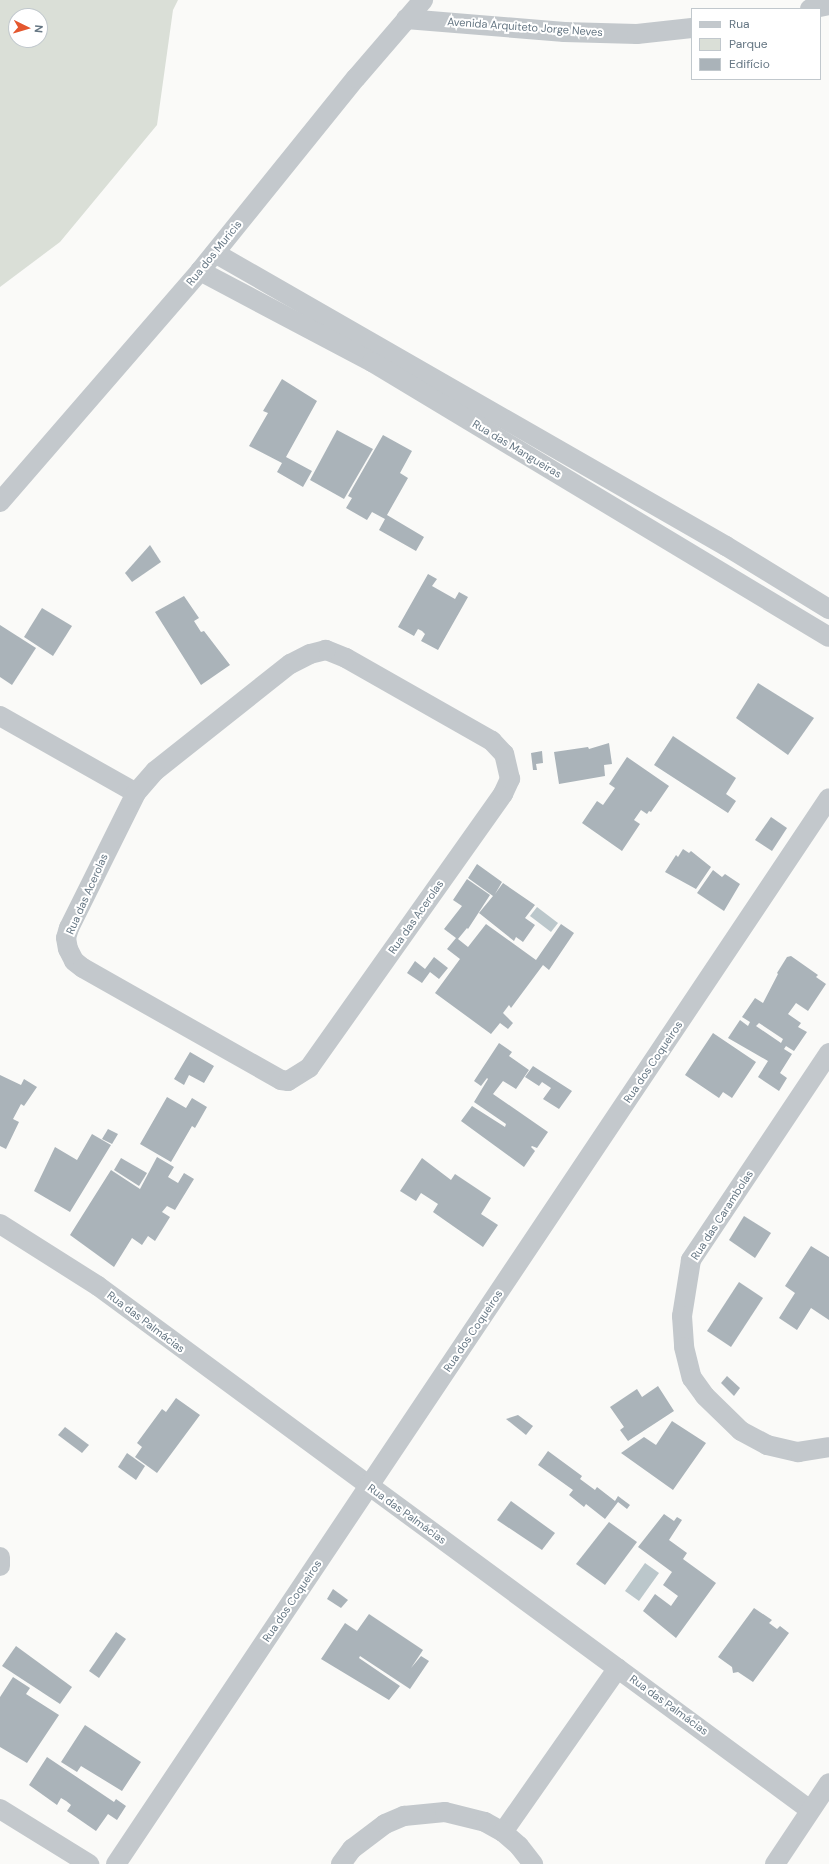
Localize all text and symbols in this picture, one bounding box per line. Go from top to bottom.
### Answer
north arrow [8,8,48,48]
legend [691,8,821,80]
street label: Avenida Arquiteto Jorge Neves [447,15,603,39]
text: Rua [729,16,750,32]
text: N [32,24,46,34]
text: Parque [729,36,768,52]
text: Edifício [729,56,770,72]
street label: Rua dos Muricis [184,218,244,288]
street label: Rua das Mangueiras [470,417,564,481]
street label: Rua das Acerolas [63,852,111,936]
street label: Rua das Acerolas [386,878,446,956]
street label: Rua dos Coqueiros [621,1019,685,1105]
street label: Rua das Carambolas [688,1168,756,1262]
street label: Rua das Palmácias [105,1288,187,1356]
street label: Rua dos Coqueiros [441,1288,505,1374]
street label: Rua das Palmácias [365,1481,449,1547]
street label: Rua dos Coqueiros [260,1558,324,1644]
street label: Rua das Palmácias [627,1672,711,1738]

